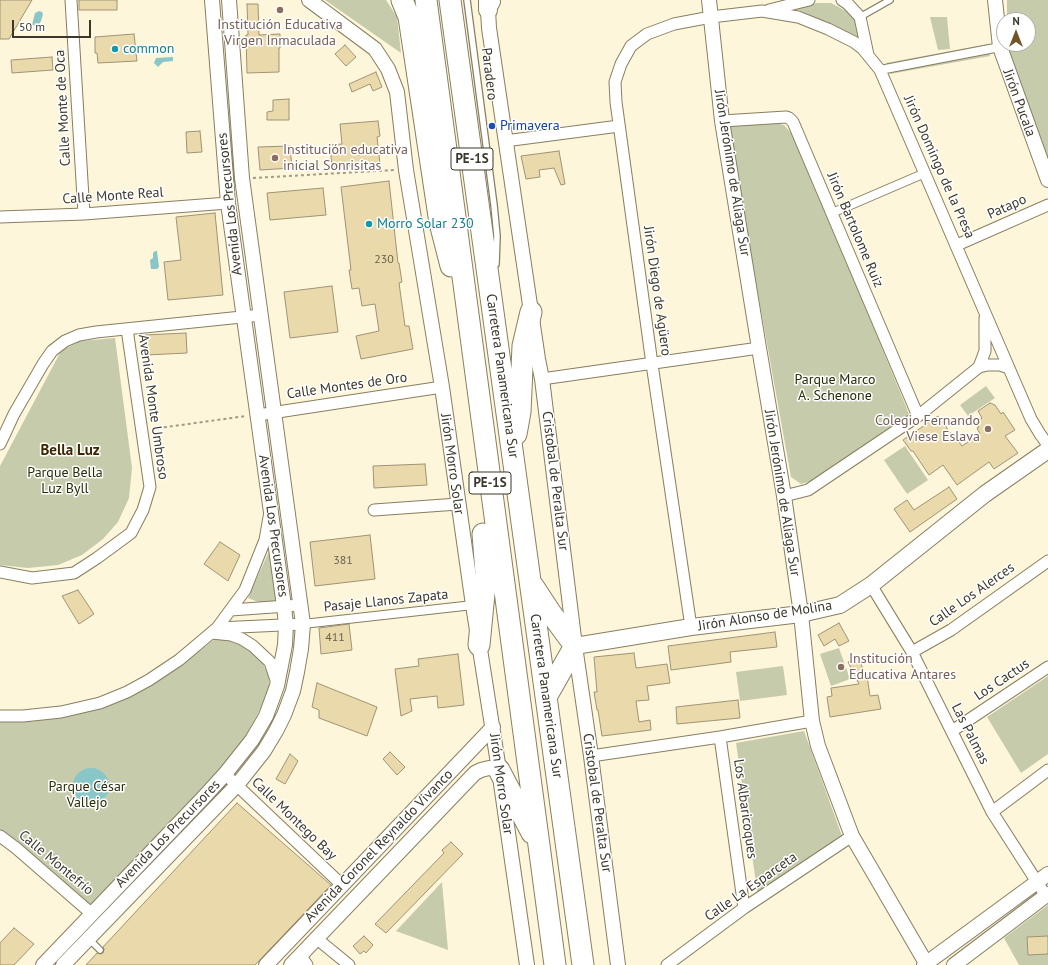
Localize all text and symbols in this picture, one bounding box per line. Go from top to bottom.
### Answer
marker: Institución Educativa Virgen Inmaculada [275,5,285,15]
scale bar [14,12,93,38]
north arrow [996,12,1036,52]
text: N [1012,14,1020,28]
place label: Institución Educativa Virgen Inmaculada [217,17,343,50]
text: 50 m [19,19,45,34]
place label: common [123,41,174,57]
marker: common [110,44,120,54]
street label: Paradero [477,47,501,101]
street label: Calle Monte de Oca [52,49,74,167]
street label: Jirón Pucala [999,67,1039,139]
street label: Jirón Jerónimo de Aliaga Sur [711,89,753,257]
street label: Jirón Domingo de la Presa [900,93,978,241]
place label: Primavera [500,118,560,134]
marker: Primavera [487,121,497,131]
street label: Avenida Los Precursores [214,132,246,276]
place label: Institución educativa inicial Sonrisitas [283,142,408,174]
road number: PE-1S [451,148,493,170]
marker: Institución educativa inicial Sonrisitas [270,153,280,163]
street label: Jirón Bartolome Ruiz [823,170,887,290]
street label: Calle Monte Real [62,184,164,208]
street label: Patapo [985,191,1029,223]
place label: Morro Solar 230 [377,216,474,232]
marker: Morro Solar 230 [364,219,374,229]
street label: Jirón Diego de Agüero [640,225,674,357]
house number: 230 [374,253,394,267]
street label: Carretera Panamericana Sur [482,293,522,459]
street label: Avenida Monte Umbroso [134,333,172,481]
street label: Calle Montes de Oro [286,369,408,403]
park label: Parque Marco A. Schenone [794,372,876,404]
street label: Jirón Jerónimo de Aliaga Sur [761,409,803,577]
street label: Cristobal de Peralta Sur [538,410,572,552]
street label: Jirón Morro Solar [437,413,467,515]
place label: Colegio Fernando Viese Eslava [875,413,980,446]
marker: Colegio Fernando Viese Eslava [983,424,993,434]
district label: Bella Luz [40,442,100,460]
street label: Avenida Los Precursores [255,454,291,598]
park label: Parque Bella Luz Byll [27,465,103,498]
road number: PE-1S [469,472,511,494]
house number: 381 [333,554,353,568]
street label: Calle Los Alerces [926,559,1018,631]
street label: Pasaje Llanos Zapata [323,586,449,616]
street label: Jirón Alonso de Molina [697,597,833,635]
street label: Carretera Panamericana Sur [526,613,566,779]
house number: 411 [325,631,345,645]
place label: Institución Educativa Antares [849,651,956,684]
street label: Los Cactus [971,655,1033,705]
marker: Institución Educativa Antares [836,662,846,672]
street label: Las Palmas [948,701,992,767]
street label: Cristobal de Peralta Sur [579,732,615,874]
street label: Jirón Morro Solar [486,733,516,835]
street label: Los Albaricoques [730,758,760,860]
street label: Avenida Coronel Reynaldo Vivanco [301,766,457,926]
street label: Calle Montego Bay [248,774,340,864]
street label: Avenida Los Precursores [112,777,224,891]
park label: Parque César Vallejo [48,779,126,812]
street label: Calle Montefrío [15,827,97,899]
street label: Calle La Esparceta [702,849,800,925]

